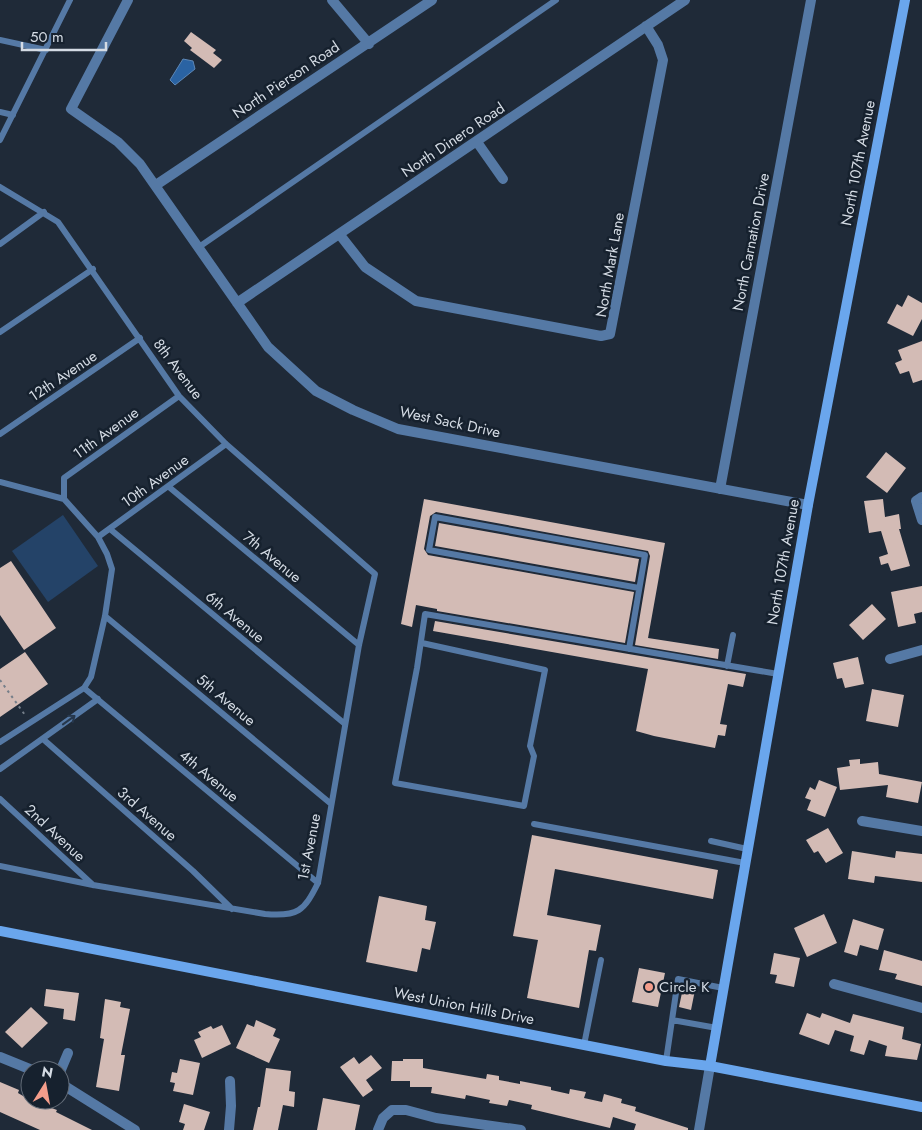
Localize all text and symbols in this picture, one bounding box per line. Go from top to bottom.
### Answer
scale bar [22,20,106,52]
text: 50 m [30,26,64,48]
street label: North Pierson Road [228,36,344,124]
street label: North Dinero Road [397,97,509,183]
street label: North 107th Avenue [835,98,881,228]
street label: North Carnation Drive [727,171,775,313]
street label: North Mark Lane [590,211,630,319]
street label: 8th Avenue [148,334,208,404]
street label: 12th Avenue [25,345,102,407]
street label: West Sack Drive [398,401,503,443]
street label: 11th Avenue [69,402,144,464]
street label: 10th Avenue [117,449,193,513]
street label: North 107th Avenue [761,497,805,627]
street label: 7th Avenue [238,526,306,588]
street label: 6th Avenue [201,586,270,649]
street label: 5th Avenue [192,669,261,731]
one-way arrow [62,715,75,726]
street label: 4th Avenue [175,745,244,808]
street label: 3rd Avenue [112,782,182,846]
street label: 2nd Avenue [20,799,91,867]
street label: 1st Avenue [292,811,326,882]
place label: Circle K [659,976,710,998]
marker: Circle K [643,981,655,993]
street label: West Union Hills Drive [392,982,536,1030]
north arrow [20,1060,70,1110]
text: N [40,1061,55,1083]

